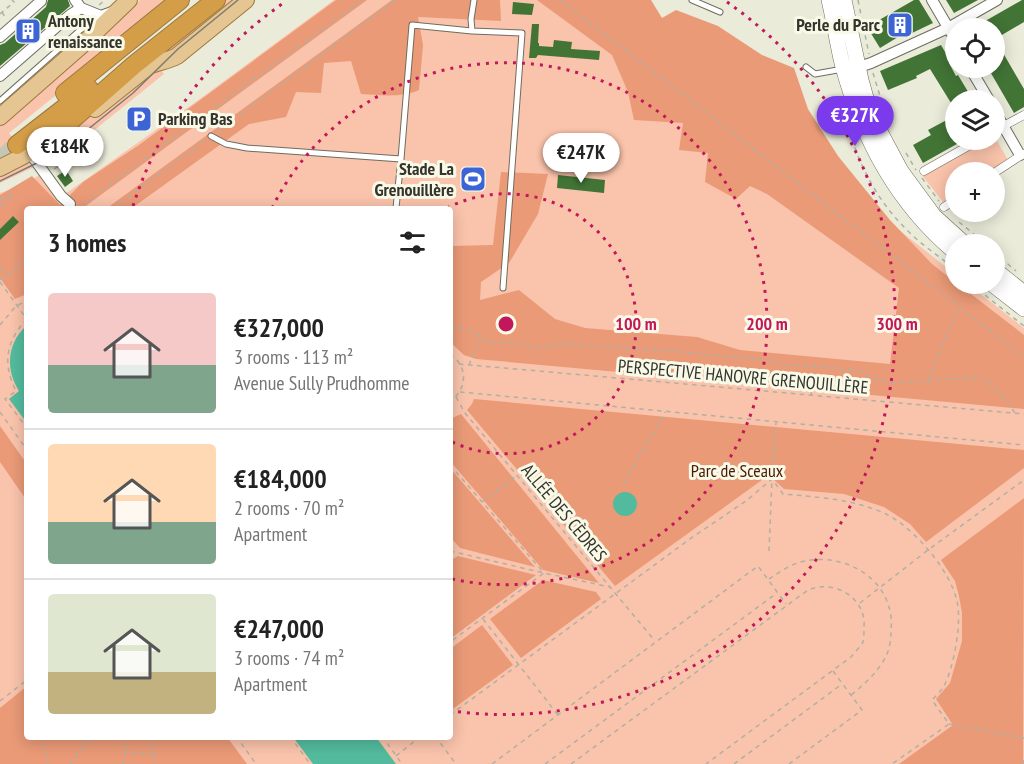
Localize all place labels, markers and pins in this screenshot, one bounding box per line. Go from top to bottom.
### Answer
place label: Antony renaissance [47,9,123,53]
building icon: Perle du Parc [885,10,915,40]
place label: Perle du Parc [796,13,881,36]
building icon: Antony renaissance [13,16,43,46]
pin: €327K [813,96,897,147]
parking icon: Parking Bas [124,104,154,134]
place label: Parking Bas [158,107,233,130]
pin: €184K [23,127,107,178]
pin: €247K [539,133,623,184]
place label: Stade La Grenouillère [374,157,454,201]
sports icon: Stade La Grenouillère [458,164,488,194]
centre of rings [496,314,516,334]

